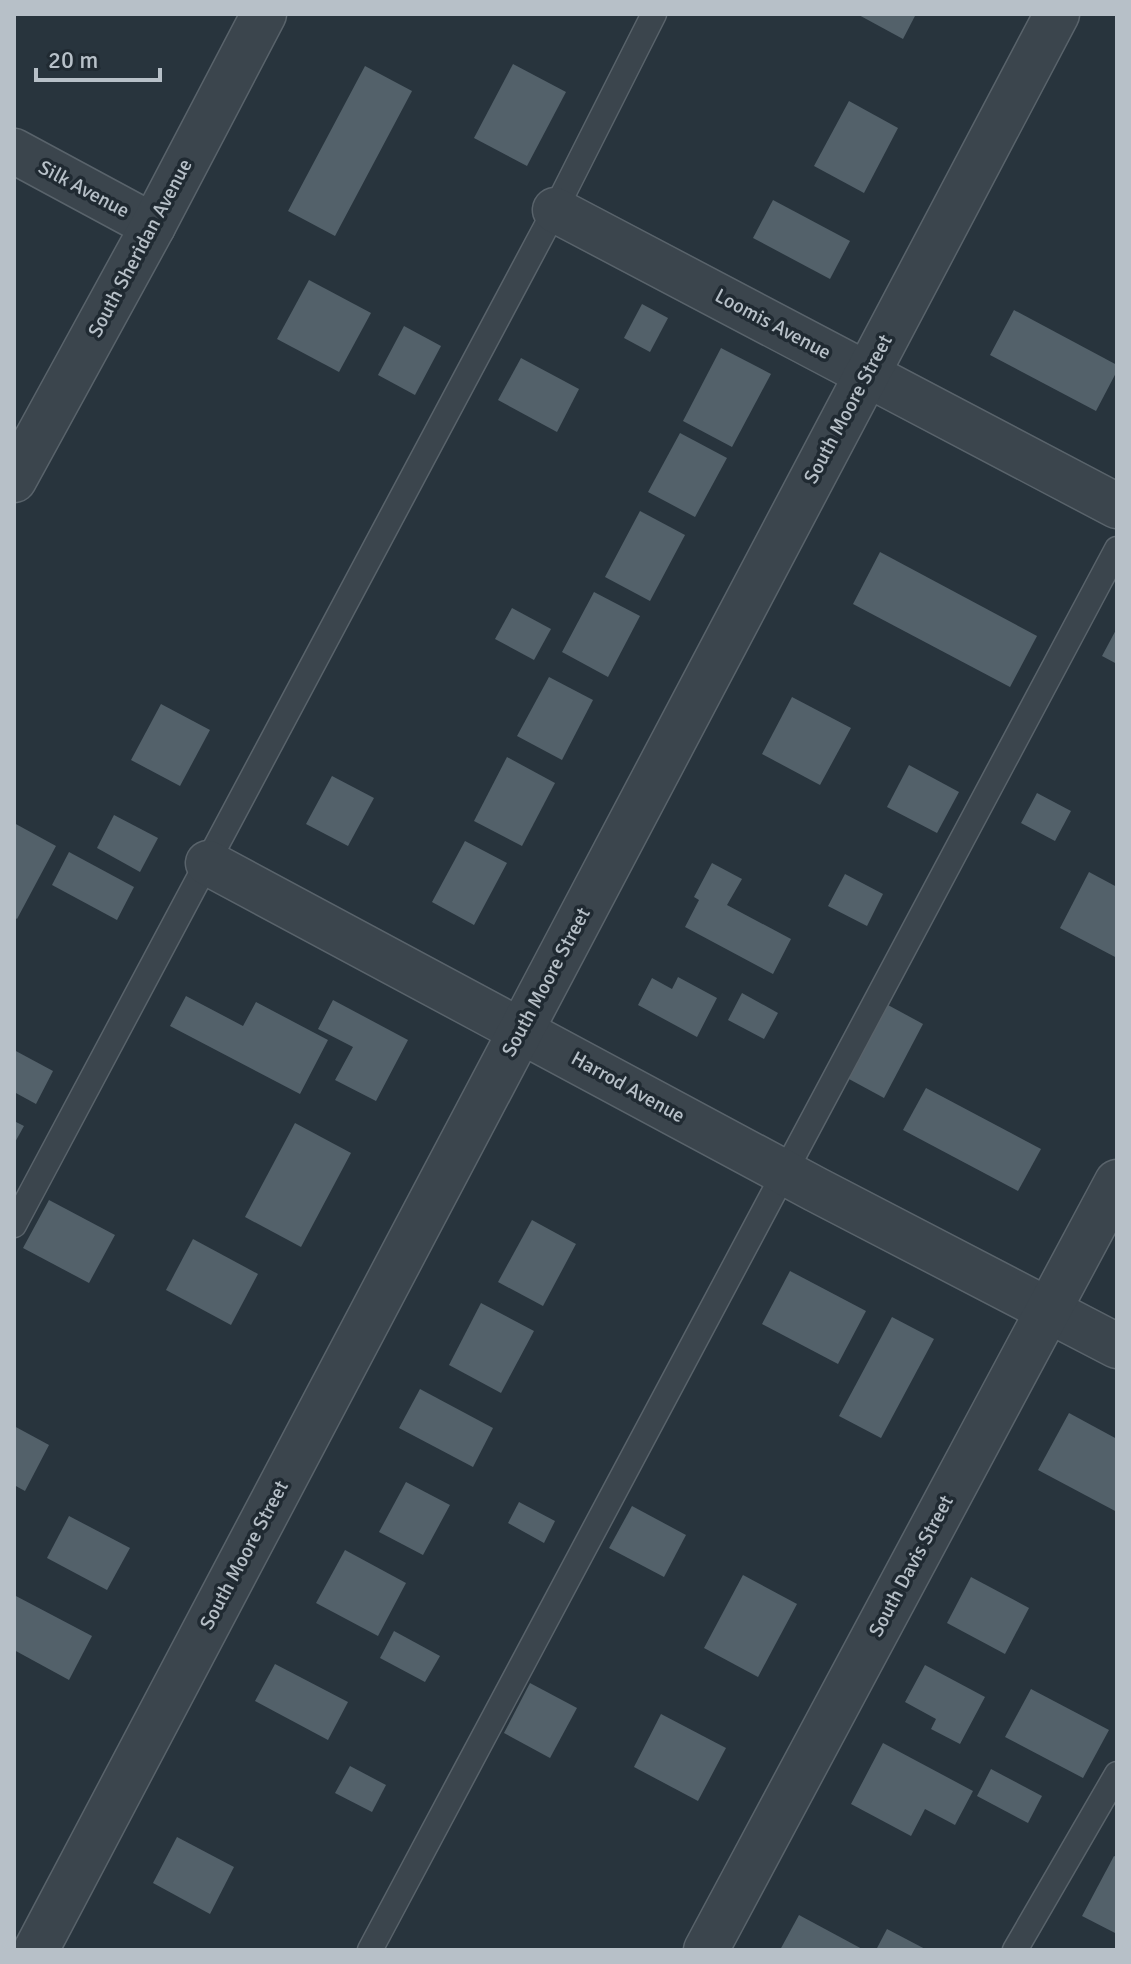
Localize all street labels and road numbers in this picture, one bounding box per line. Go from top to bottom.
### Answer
street label: South Sheridan Avenue [82,154,198,342]
street label: Silk Avenue [34,155,134,223]
street label: Loomis Avenue [711,283,835,365]
street label: South Moore Street [798,330,898,488]
street label: South Moore Street [496,903,596,1061]
street label: Harrod Avenue [567,1046,689,1128]
street label: South Moore Street [194,1476,294,1634]
street label: South Davis Street [863,1491,959,1641]

